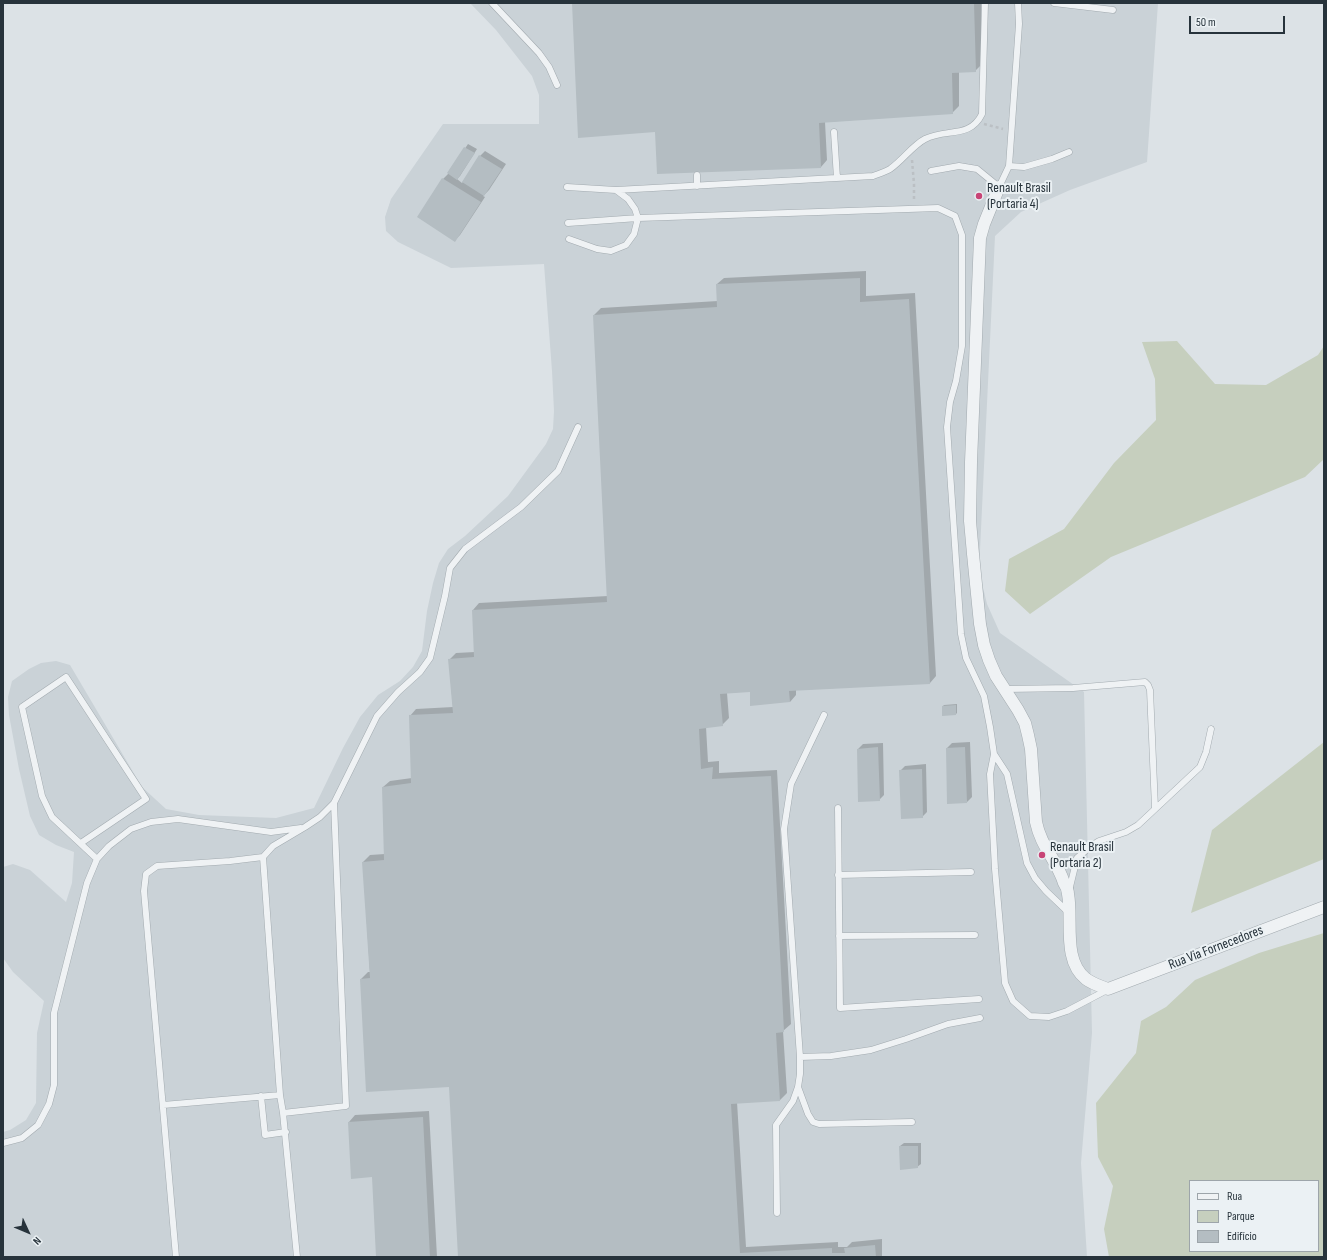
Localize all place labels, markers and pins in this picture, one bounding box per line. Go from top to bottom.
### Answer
place label: Renault Brasil (Portaria 4) [987,180,1051,212]
marker: Renault Brasil (Portaria 4) [974,191,984,201]
place label: Renault Brasil (Portaria 2) [1050,839,1114,872]
marker: Renault Brasil (Portaria 2) [1037,850,1047,860]

